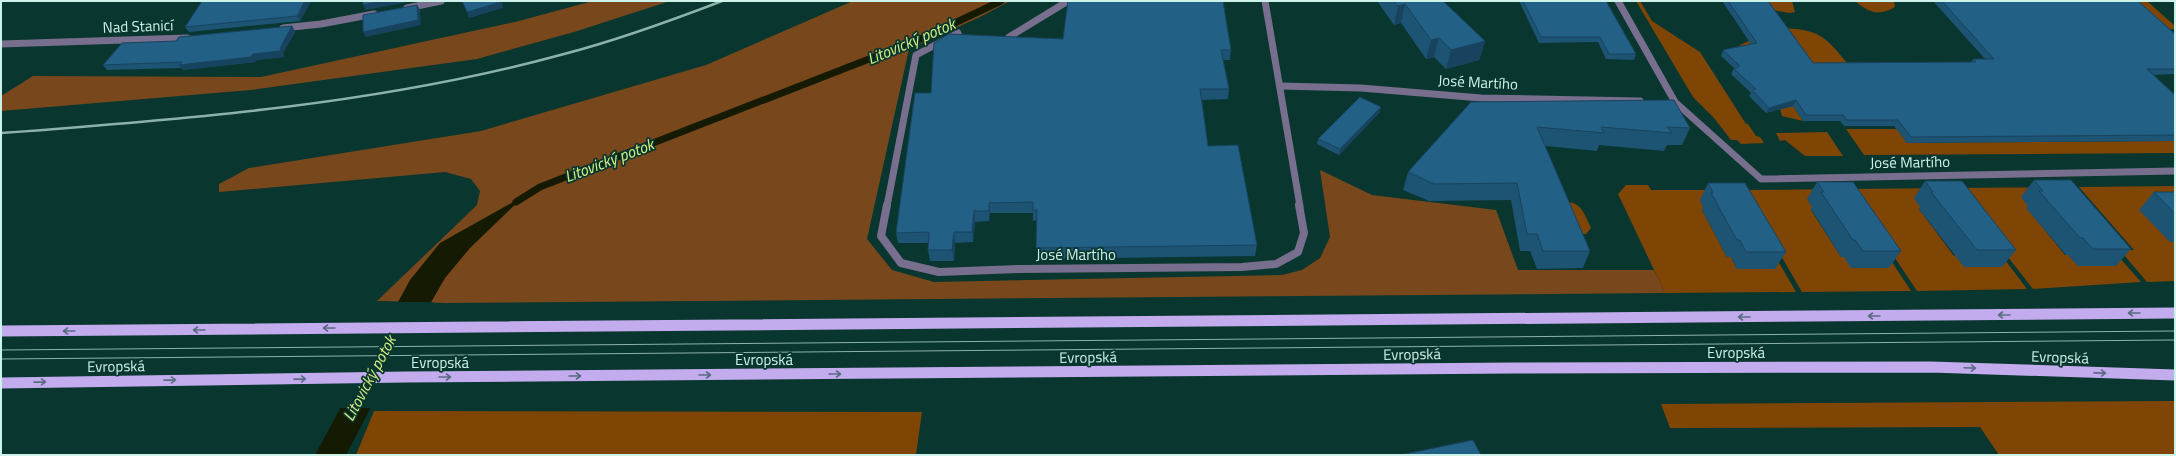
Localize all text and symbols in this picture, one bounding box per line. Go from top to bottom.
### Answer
water label: Litovický potok [863,11,961,70]
street label: Nad Stanicí [102,13,176,39]
street label: José Martího [1437,68,1519,96]
water label: Litovický potok [561,131,659,188]
street label: José Martího [1870,150,1950,174]
street label: José Martího [1036,243,1116,266]
one-way arrow [2128,309,2141,317]
one-way arrow [1998,311,2011,318]
one-way arrow [1868,312,1881,320]
one-way arrow [1738,313,1751,321]
one-way arrow [323,325,336,332]
one-way arrow [193,326,206,334]
one-way arrow [63,327,76,335]
water label: Litovický potok [336,329,403,425]
street label: Evropská [1707,341,1765,364]
street label: Evropská [1383,342,1442,366]
street label: Evropská [2031,344,2090,370]
street label: Evropská [1059,345,1118,369]
street label: Evropská [735,348,793,371]
street label: Evropská [411,351,469,374]
street label: Evropská [87,354,146,378]
one-way arrow [1963,365,1976,372]
one-way arrow [2093,369,2106,377]
one-way arrow [828,370,841,378]
one-way arrow [698,371,711,379]
one-way arrow [568,372,581,380]
one-way arrow [438,373,451,381]
one-way arrow [293,375,306,383]
one-way arrow [163,377,176,384]
one-way arrow [33,378,46,386]

